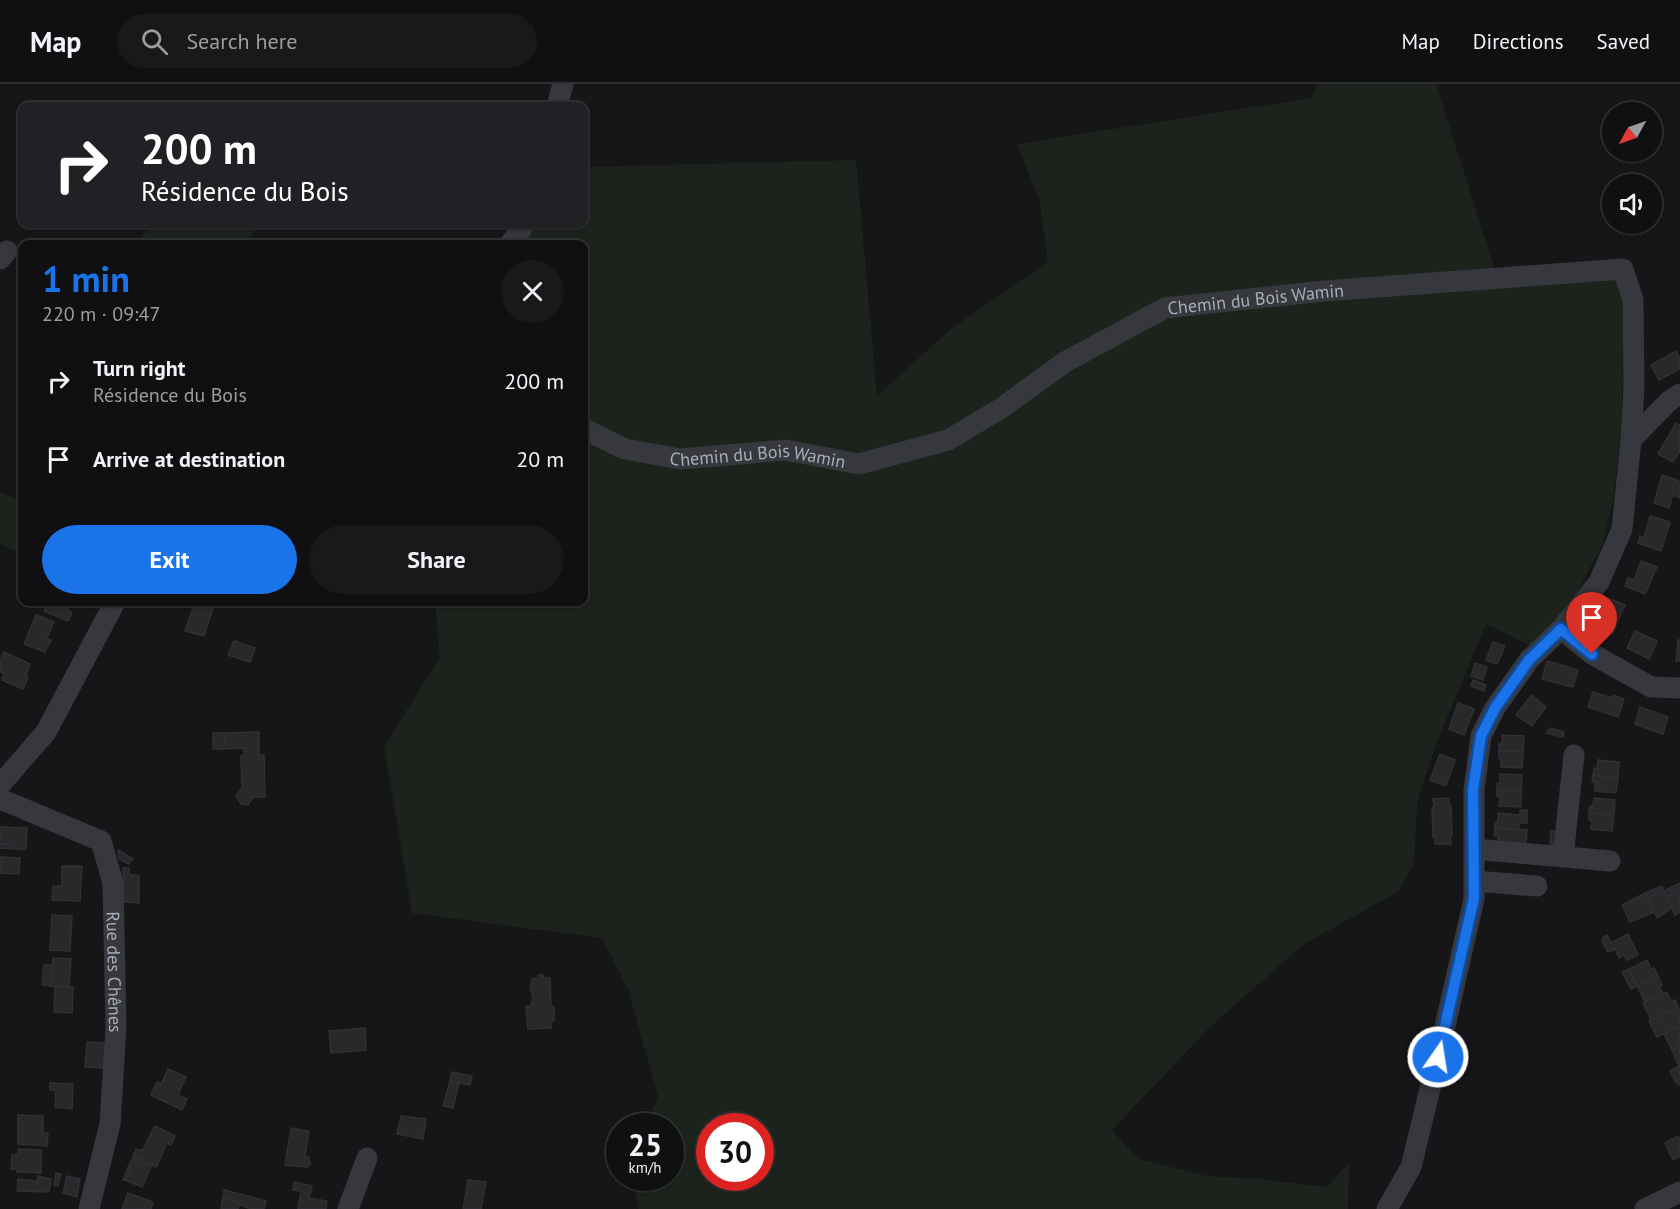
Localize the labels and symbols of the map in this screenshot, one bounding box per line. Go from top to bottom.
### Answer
north arrow [1602,102,1662,162]
street label: Chemin du Bois Wamin [1166,278,1345,319]
street label: Chemin du Bois Wamin [668,438,848,473]
pin [1566,592,1617,654]
street label: Rue des Chênes [102,911,128,1033]
position arrow [1406,1025,1470,1089]
speed limit sign: 30 [696,1113,774,1191]

